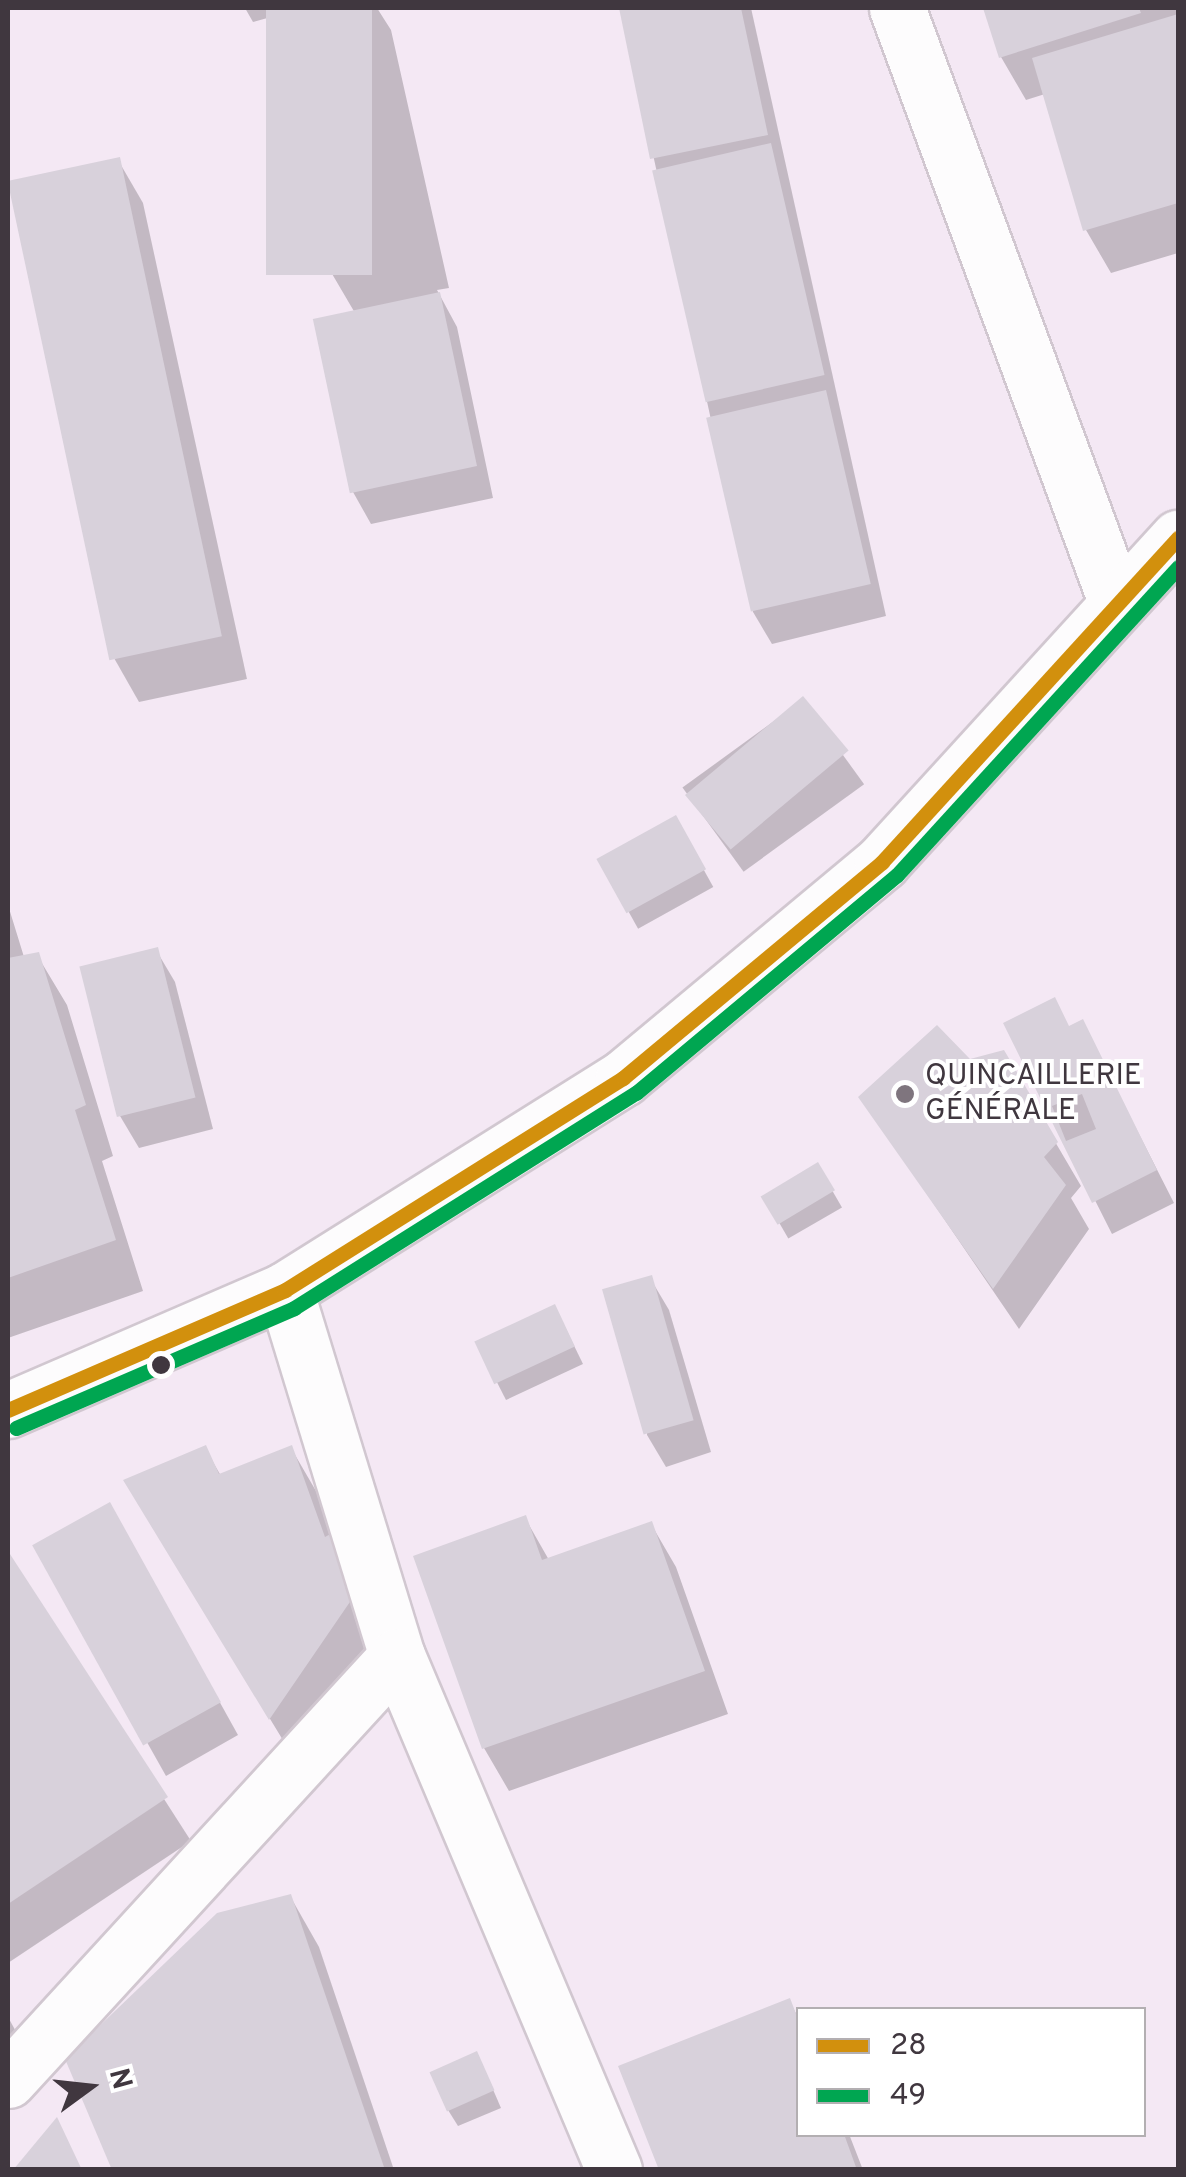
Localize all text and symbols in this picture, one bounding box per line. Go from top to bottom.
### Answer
place label: QUINCAILLERIE GÉNÉRALE [925,1059,1142,1130]
marker: QUINCAILLERIE GÉNÉRALE [894,1083,916,1105]
unlabelled marker [151,1355,171,1375]
legend [796,2007,1146,2137]
text: 28 [890,2028,927,2065]
north arrow [40,2037,140,2137]
text: N [99,2065,139,2094]
text: 49 [890,2078,926,2115]

